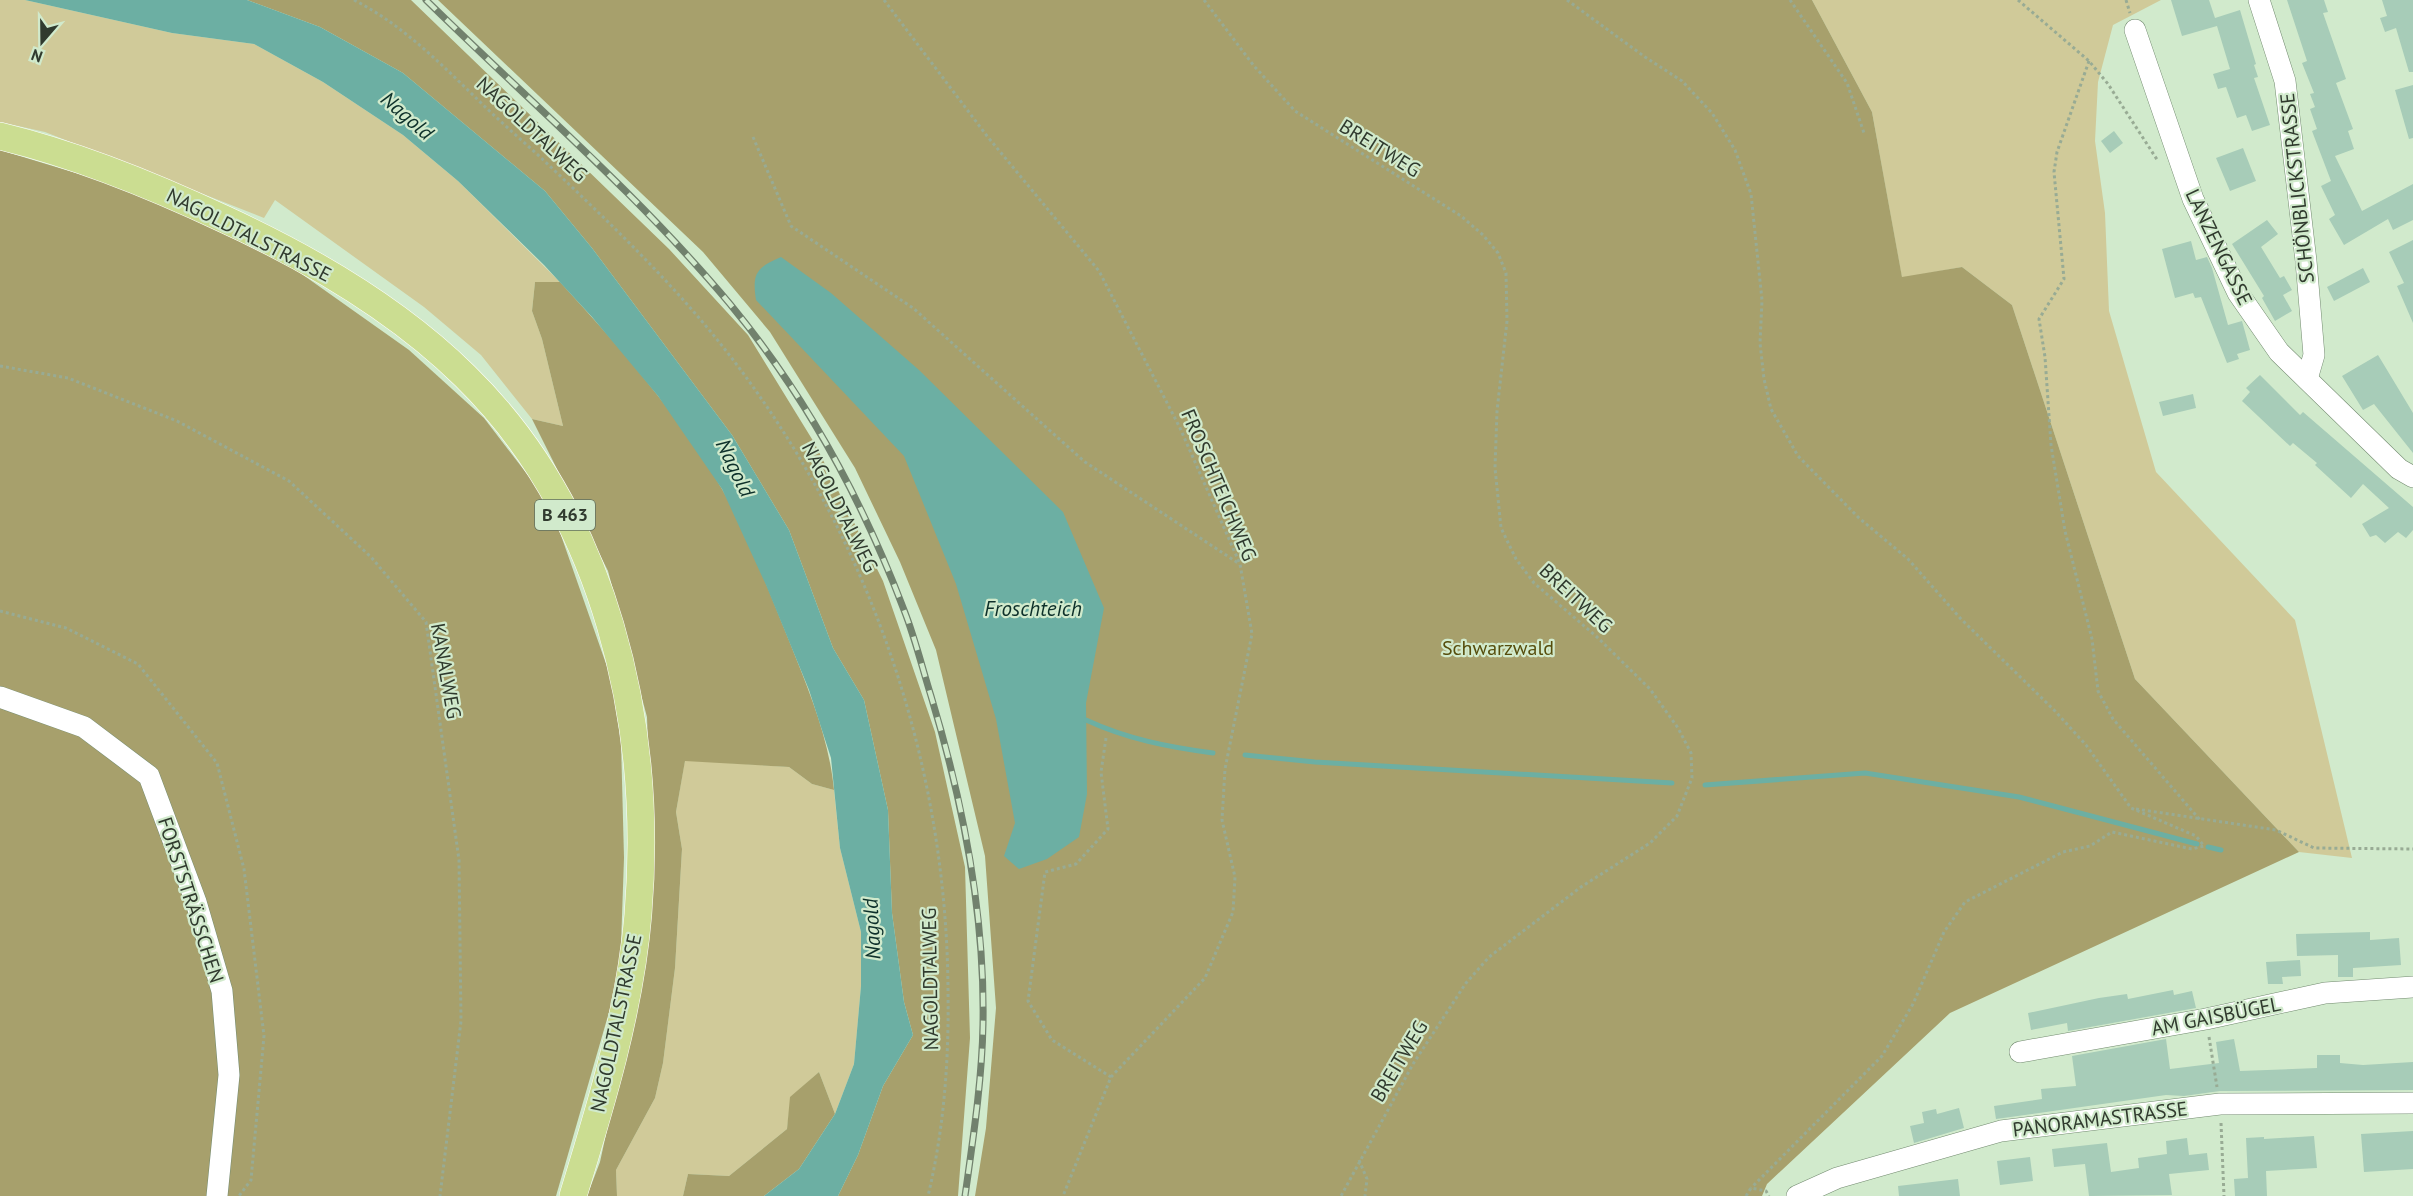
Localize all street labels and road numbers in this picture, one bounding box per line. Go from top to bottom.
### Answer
street label: NAGOLDTALWEG [471,71,593,187]
street label: SCHÖNBLICKSTRASSE [2274,92,2320,284]
street label: BREITWEG [1335,113,1425,183]
street label: NAGOLDTALSTRASSE [162,182,336,288]
street label: LANZENGASSE [2180,184,2258,310]
street label: FROSCHTEICHWEG [1175,405,1263,565]
street label: NAGOLDTALWEG [796,437,884,577]
road number: B 463 [535,500,595,530]
street label: BREITWEG [1534,558,1618,638]
street label: KANALWEG [425,621,467,721]
street label: FORSTSTRÄSSCHEN [152,814,230,986]
street label: NAGOLDTALWEG [916,907,944,1051]
street label: NAGOLDTALSTRASSE [584,931,648,1115]
street label: AM GAISBÜGEL [2149,991,2283,1041]
street label: BREITWEG [1364,1015,1434,1107]
street label: PANORAMASTRASSE [2011,1095,2189,1143]

